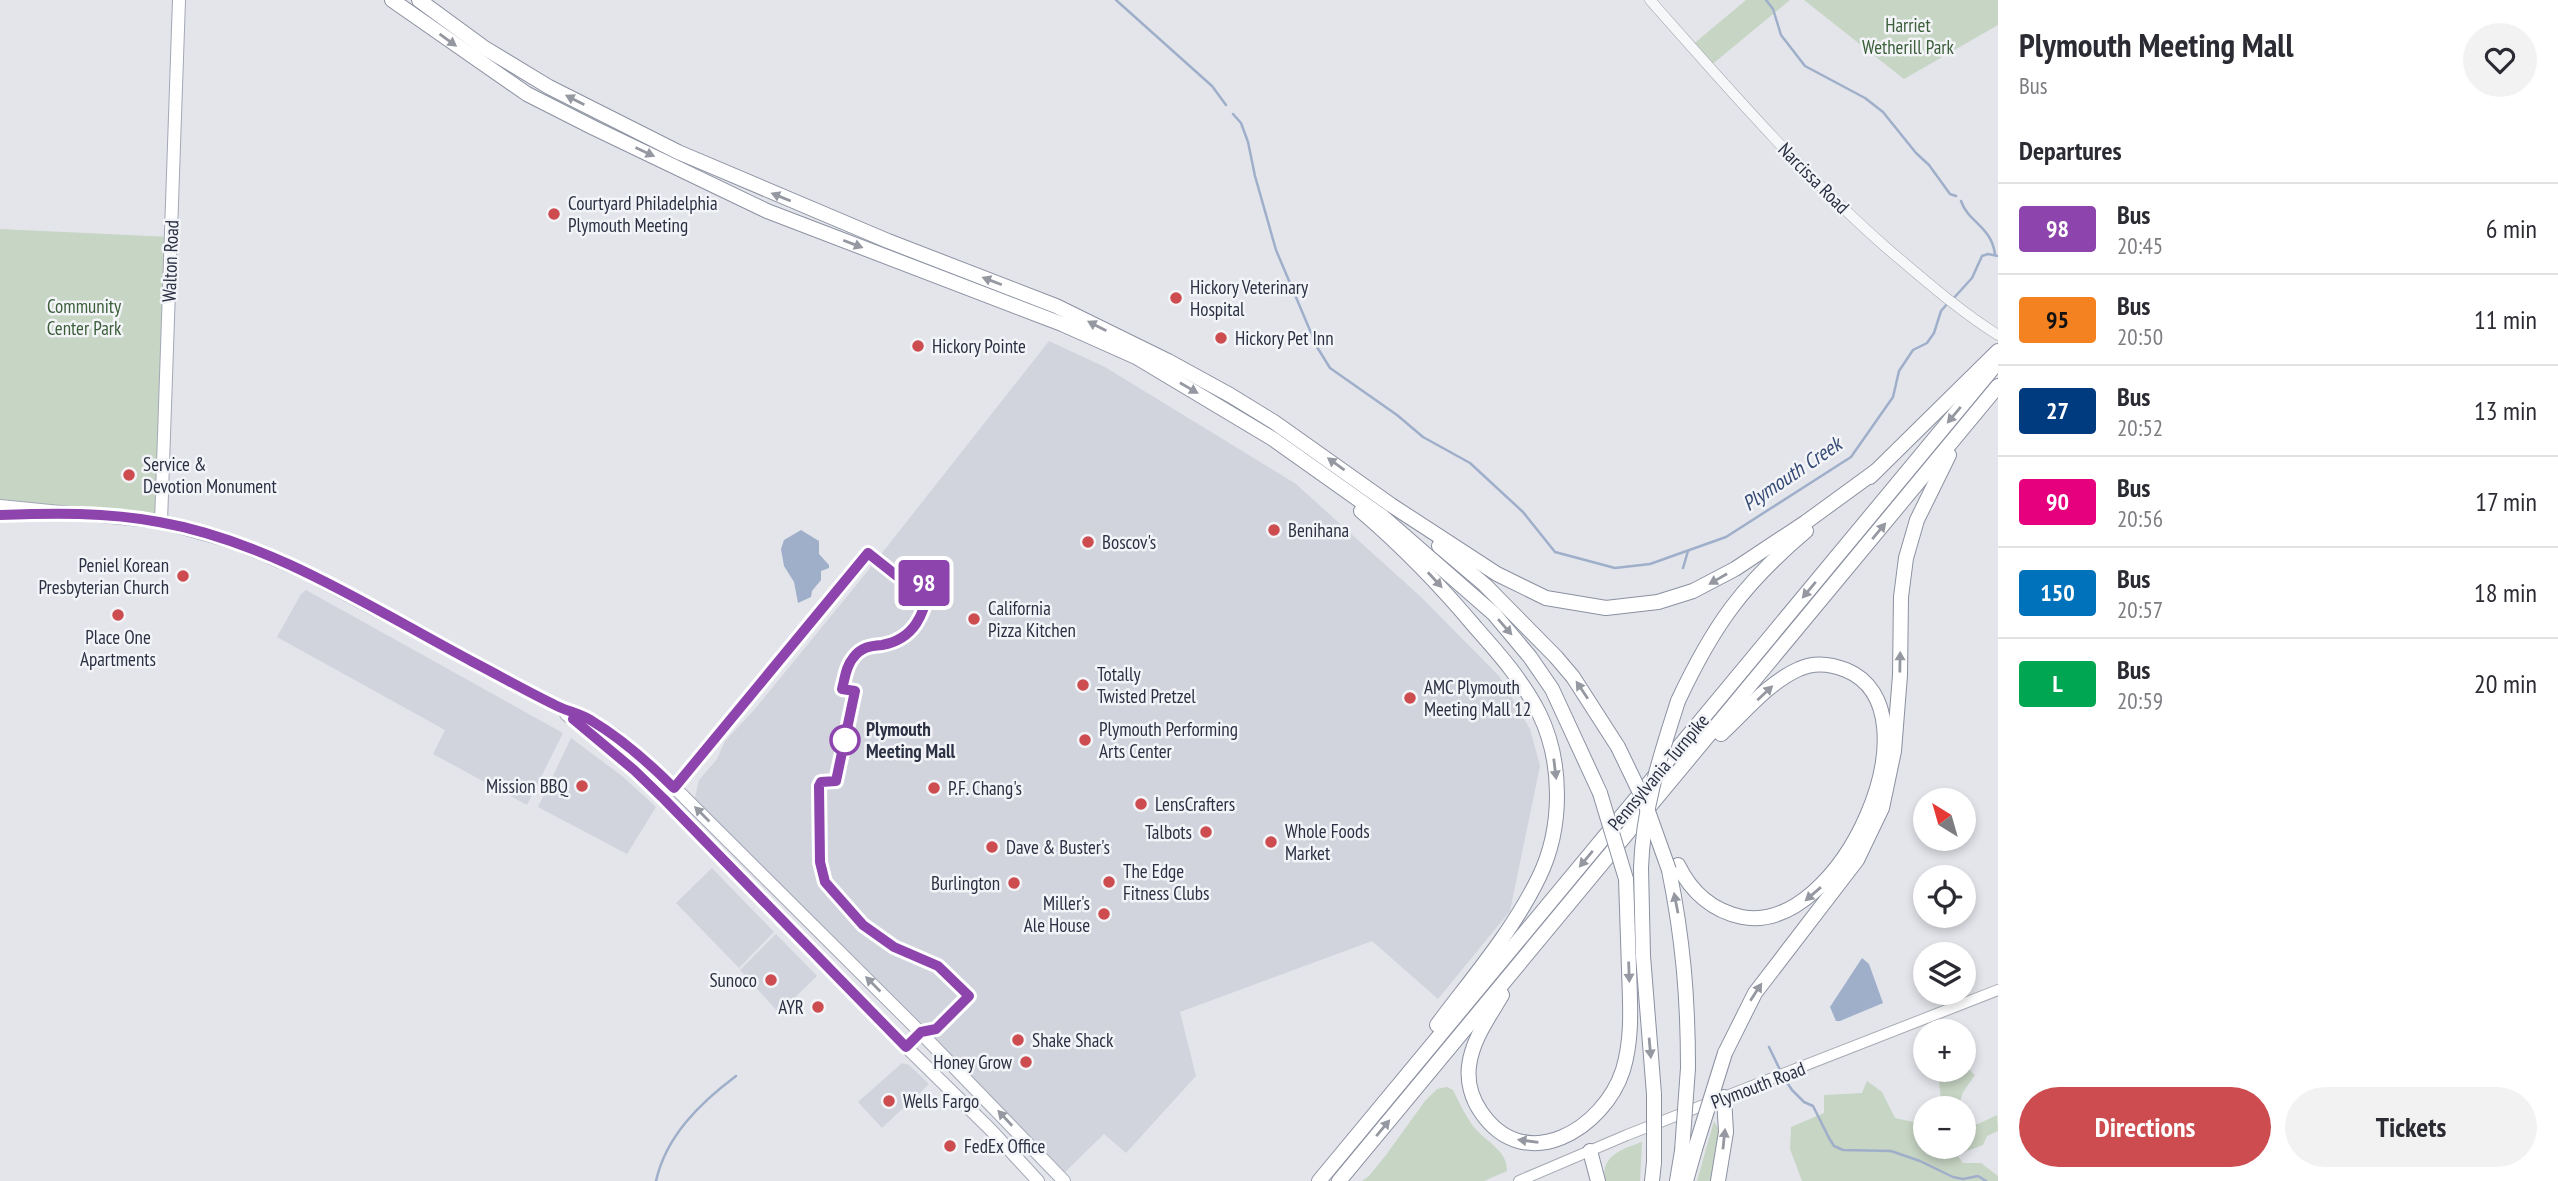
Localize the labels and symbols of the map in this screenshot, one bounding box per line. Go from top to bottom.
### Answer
park label: Harriet Wetherill Park [1862,13,1955,59]
one-way arrow [439,33,457,47]
one-way arrow [565,95,585,106]
street label: Narcissa Road [1773,137,1855,219]
one-way arrow [635,147,655,158]
place label: Courtyard Philadelphia Plymouth Meeting [568,191,718,237]
one-way arrow [771,191,792,202]
marker: Courtyard Philadelphia Plymouth Meeting [546,206,562,222]
street label: Walton Road [157,219,183,303]
one-way arrow [843,238,864,249]
place label: Hickory Veterinary Hospital [1190,275,1309,321]
one-way arrow [982,276,1003,287]
marker: Hickory Veterinary Hospital [1168,290,1184,306]
park label: Community Center Park [47,294,122,340]
one-way arrow [1087,320,1107,331]
place label: Hickory Pet Inn [1235,326,1334,350]
marker: Hickory Pet Inn [1213,330,1229,346]
place label: Hickory Pointe [932,334,1026,358]
marker: Hickory Pointe [910,338,926,354]
one-way arrow [1179,382,1198,394]
one-way arrow [1947,405,1962,423]
water label: Plymouth Creek [1737,429,1849,517]
place label: Service & Devotion Monument [143,452,277,498]
one-way arrow [1327,458,1345,472]
marker: Service & Devotion Monument [121,467,137,483]
place label: Benihana [1288,518,1349,542]
marker: Benihana [1266,522,1282,538]
one-way arrow [1871,523,1886,540]
place label: Boscov's [1102,530,1156,554]
marker: Boscov's [1080,534,1096,550]
place label: Peniel Korean Presbyterian Church [38,553,169,599]
line badge: 98 [892,560,956,606]
marker: Peniel Korean Presbyterian Church [175,568,191,584]
one-way arrow [1427,571,1443,589]
one-way arrow [1709,572,1728,585]
one-way arrow [1802,581,1817,598]
place label: California Pizza Kitchen [988,596,1076,642]
marker: Place One Apartments [110,607,126,623]
marker: California Pizza Kitchen [966,611,982,627]
one-way arrow [1497,618,1513,636]
place label: Place One Apartments [80,625,156,671]
one-way arrow [1894,651,1906,673]
place label: Totally Twisted Pretzel [1097,662,1196,708]
place label: AMC Plymouth Meeting Mall 12 [1424,675,1531,721]
marker: Totally Twisted Pretzel [1075,677,1091,693]
one-way arrow [1575,681,1589,699]
one-way arrow [1756,685,1774,701]
marker: AMC Plymouth Meeting Mall 12 [1402,690,1418,706]
street label: Pennsylvania Turnpike [1602,709,1714,835]
place label: Plymouth Meeting Mall [866,717,956,763]
place label: Plymouth Performing Arts Center [1099,717,1238,763]
marker: Plymouth Meeting Mall [830,725,860,755]
marker: Plymouth Performing Arts Center [1077,732,1093,748]
one-way arrow [1550,758,1561,780]
place label: Mission BBQ [486,774,569,798]
place label: P.F. Chang's [948,776,1022,800]
marker: Mission BBQ [574,778,590,794]
marker: P.F. Chang's [926,780,942,796]
north arrow [1913,788,1976,850]
place label: LensCrafters [1155,792,1235,816]
marker: LensCrafters [1133,796,1149,812]
one-way arrow [693,806,710,823]
place label: Whole Foods Market [1285,819,1370,865]
place label: Talbots [1145,820,1192,844]
marker: Talbots [1198,824,1214,840]
marker: Whole Foods Market [1263,834,1279,850]
place label: Dave & Buster's [1006,835,1110,859]
marker: Dave & Buster's [984,839,1000,855]
one-way arrow [1579,851,1594,868]
place label: The Edge Fitness Clubs [1123,859,1209,905]
place label: Burlington [931,871,1000,895]
marker: The Edge Fitness Clubs [1101,874,1117,890]
marker: Burlington [1006,875,1022,891]
one-way arrow [1804,886,1822,901]
place label: Miller's Ale House [1024,891,1090,937]
one-way arrow [1670,892,1681,914]
marker: Miller's Ale House [1096,906,1112,922]
one-way arrow [1623,961,1634,983]
place label: Sunoco [709,968,757,992]
marker: Sunoco [763,972,779,988]
one-way arrow [865,977,882,993]
one-way arrow [1749,983,1762,1002]
place label: AYR [778,995,804,1019]
marker: AYR [810,999,826,1015]
place label: Shake Shack [1032,1028,1114,1052]
marker: Shake Shack [1010,1032,1026,1048]
one-way arrow [1645,1037,1656,1059]
place label: Honey Grow [933,1050,1013,1074]
marker: Honey Grow [1018,1054,1034,1070]
street label: Plymouth Road [1707,1056,1809,1114]
place label: Wells Fargo [903,1089,979,1113]
marker: Wells Fargo [881,1093,897,1109]
one-way arrow [997,1110,1013,1127]
one-way arrow [1375,1120,1390,1138]
one-way arrow [1719,1128,1730,1150]
place label: FedEx Office [964,1134,1046,1158]
one-way arrow [1517,1135,1539,1146]
marker: FedEx Office [942,1138,958,1154]

